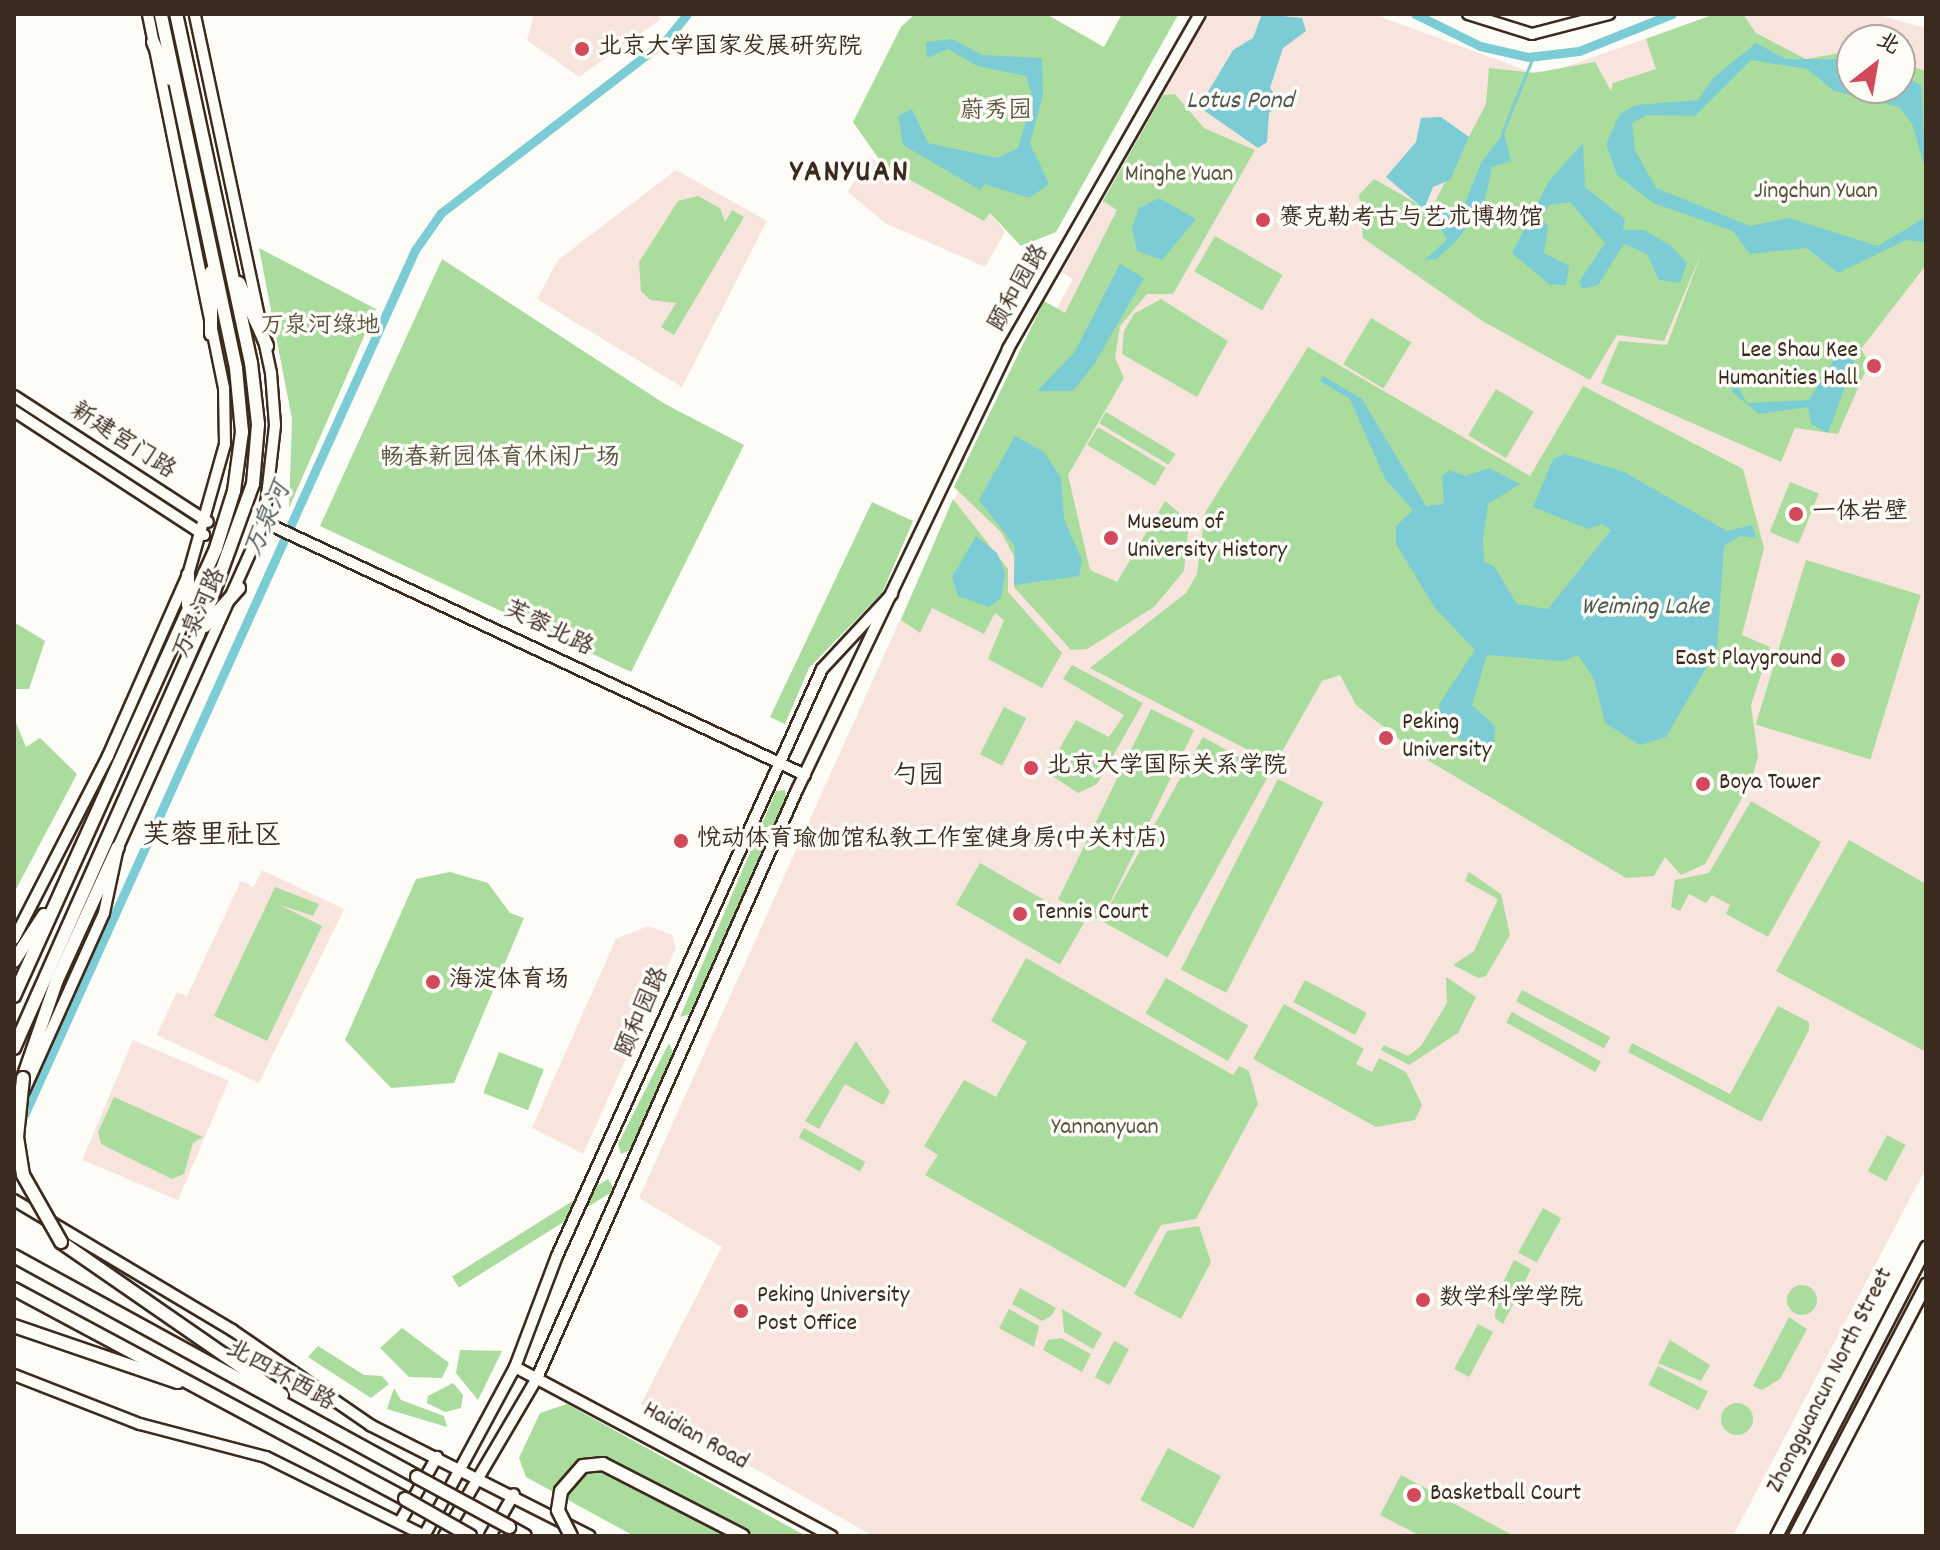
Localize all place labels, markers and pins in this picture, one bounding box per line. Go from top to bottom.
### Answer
place label: 北京大学国家发展研究院 [598,35,862,63]
marker: 北京大学国家发展研究院 [573,40,591,58]
place label: 赛克勒考古与艺术博物馆 [1279,206,1543,234]
marker: 赛克勒考古与艺术博物馆 [1254,211,1272,229]
place label: Lee Shau Kee Humanities Hall [1718,338,1858,394]
marker: Lee Shau Kee Humanities Hall [1865,357,1883,375]
place label: 一体岩壁 [1812,500,1908,528]
marker: 一体岩壁 [1787,505,1805,523]
place label: Museum of University History [1127,510,1287,566]
marker: Museum of University History [1102,529,1120,547]
place label: East Playground [1675,646,1822,674]
marker: East Playground [1829,651,1847,669]
place label: Peking University [1402,710,1492,766]
marker: Peking University [1377,729,1395,747]
place label: 北京大学国际关系学院 [1047,754,1287,782]
marker: 北京大学国际关系学院 [1022,759,1040,777]
place label: Boya Tower [1719,770,1821,798]
marker: Boya Tower [1694,775,1712,793]
place label: 悦动体育瑜伽馆私教工作室健身房(中关村店) [697,827,1165,855]
marker: 悦动体育瑜伽馆私教工作室健身房(中关村店) [672,832,690,850]
place label: Tennis Court [1036,900,1149,928]
marker: Tennis Court [1011,905,1029,923]
place label: 海淀体育场 [449,968,569,996]
marker: 海淀体育场 [424,973,442,991]
place label: Peking University Post Office [757,1283,909,1339]
place label: 数学科学学院 [1439,1286,1583,1314]
marker: 数学科学学院 [1414,1291,1432,1309]
marker: Peking University Post Office [732,1302,750,1320]
place label: Basketball Court [1430,1481,1581,1509]
marker: Basketball Court [1405,1486,1423,1504]

